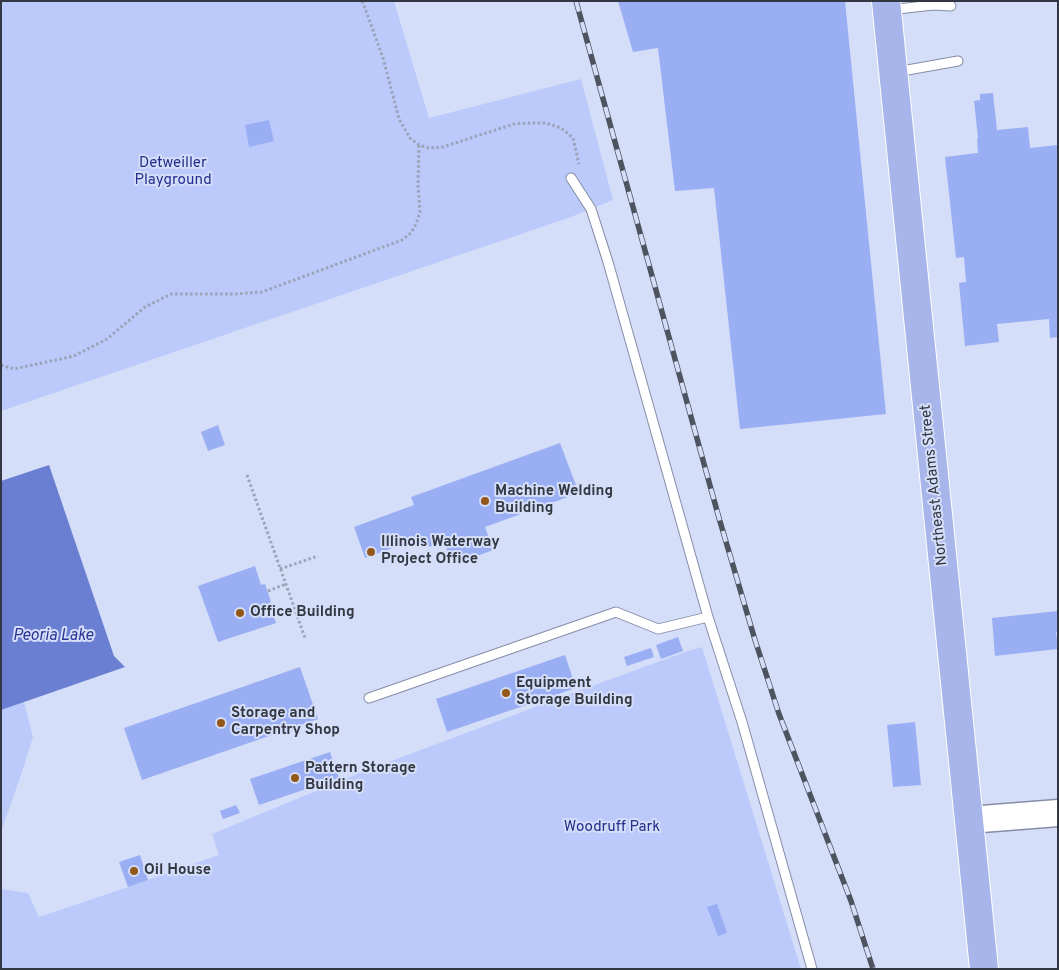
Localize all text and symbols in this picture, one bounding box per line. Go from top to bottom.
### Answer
park label: Detweiller Playground [134,155,212,190]
street label: Northeast Adams Street [918,403,952,567]
place label: Machine Welding Building [495,483,613,518]
marker: Machine Welding Building [479,495,491,507]
place label: Illinois Waterway Project Office [381,534,500,569]
marker: Illinois Waterway Project Office [365,546,377,558]
place label: Office Building [250,604,355,622]
marker: Office Building [234,607,246,619]
water label: Peoria Lake [13,627,93,647]
place label: Equipment Storage Building [516,675,633,710]
marker: Equipment Storage Building [500,687,512,699]
place label: Storage and Carpentry Shop [231,705,340,740]
marker: Storage and Carpentry Shop [215,717,227,729]
place label: Pattern Storage Building [305,760,416,795]
marker: Pattern Storage Building [289,772,301,784]
park label: Woodruff Park [564,819,660,837]
place label: Oil House [144,862,211,880]
marker: Oil House [128,865,140,877]

